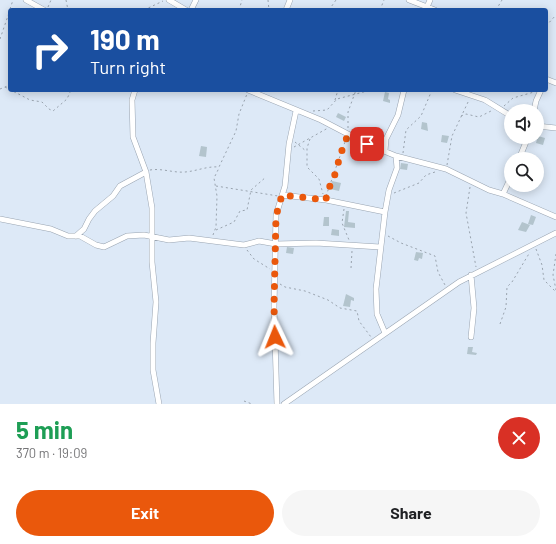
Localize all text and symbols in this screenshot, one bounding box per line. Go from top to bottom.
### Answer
text: 190 m [90,22,160,56]
icon: right [24,24,76,76]
text: Turn right [90,56,166,78]
map controls [504,104,544,192]
button: sound [504,104,544,144]
pin [350,127,384,161]
icon: arrive [356,133,378,155]
button: search [504,152,544,192]
position arrow [254,316,296,358]
text: 5 min [16,415,73,444]
button: close [498,417,540,459]
text: 370 m · 19:09 [16,445,87,461]
button: Exit [16,490,274,536]
button: Share [282,490,540,536]

